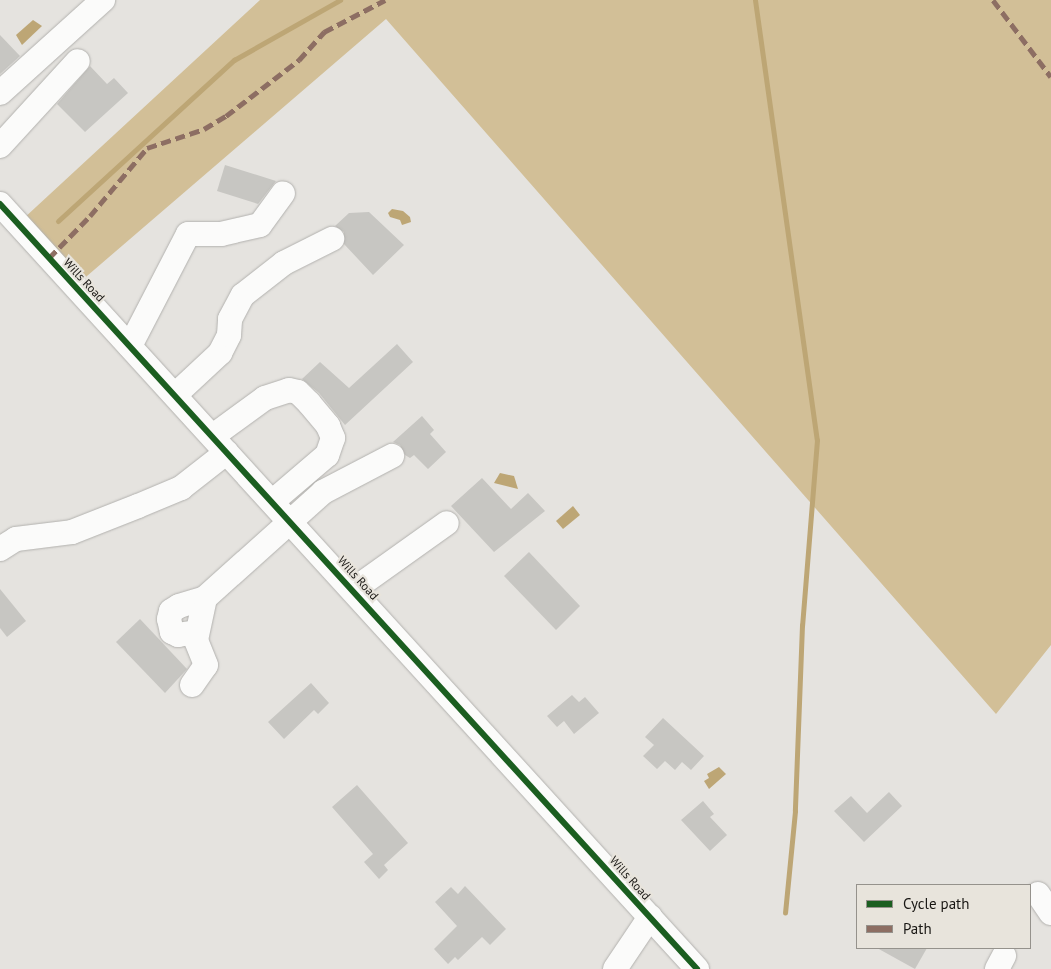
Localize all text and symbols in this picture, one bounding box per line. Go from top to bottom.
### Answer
street label: Wills Road [60,255,108,305]
street label: Wills Road [335,553,381,603]
street label: Wills Road [607,853,653,903]
legend [856,884,1031,949]
text: Cycle path [903,894,969,913]
text: Path [903,919,932,938]

